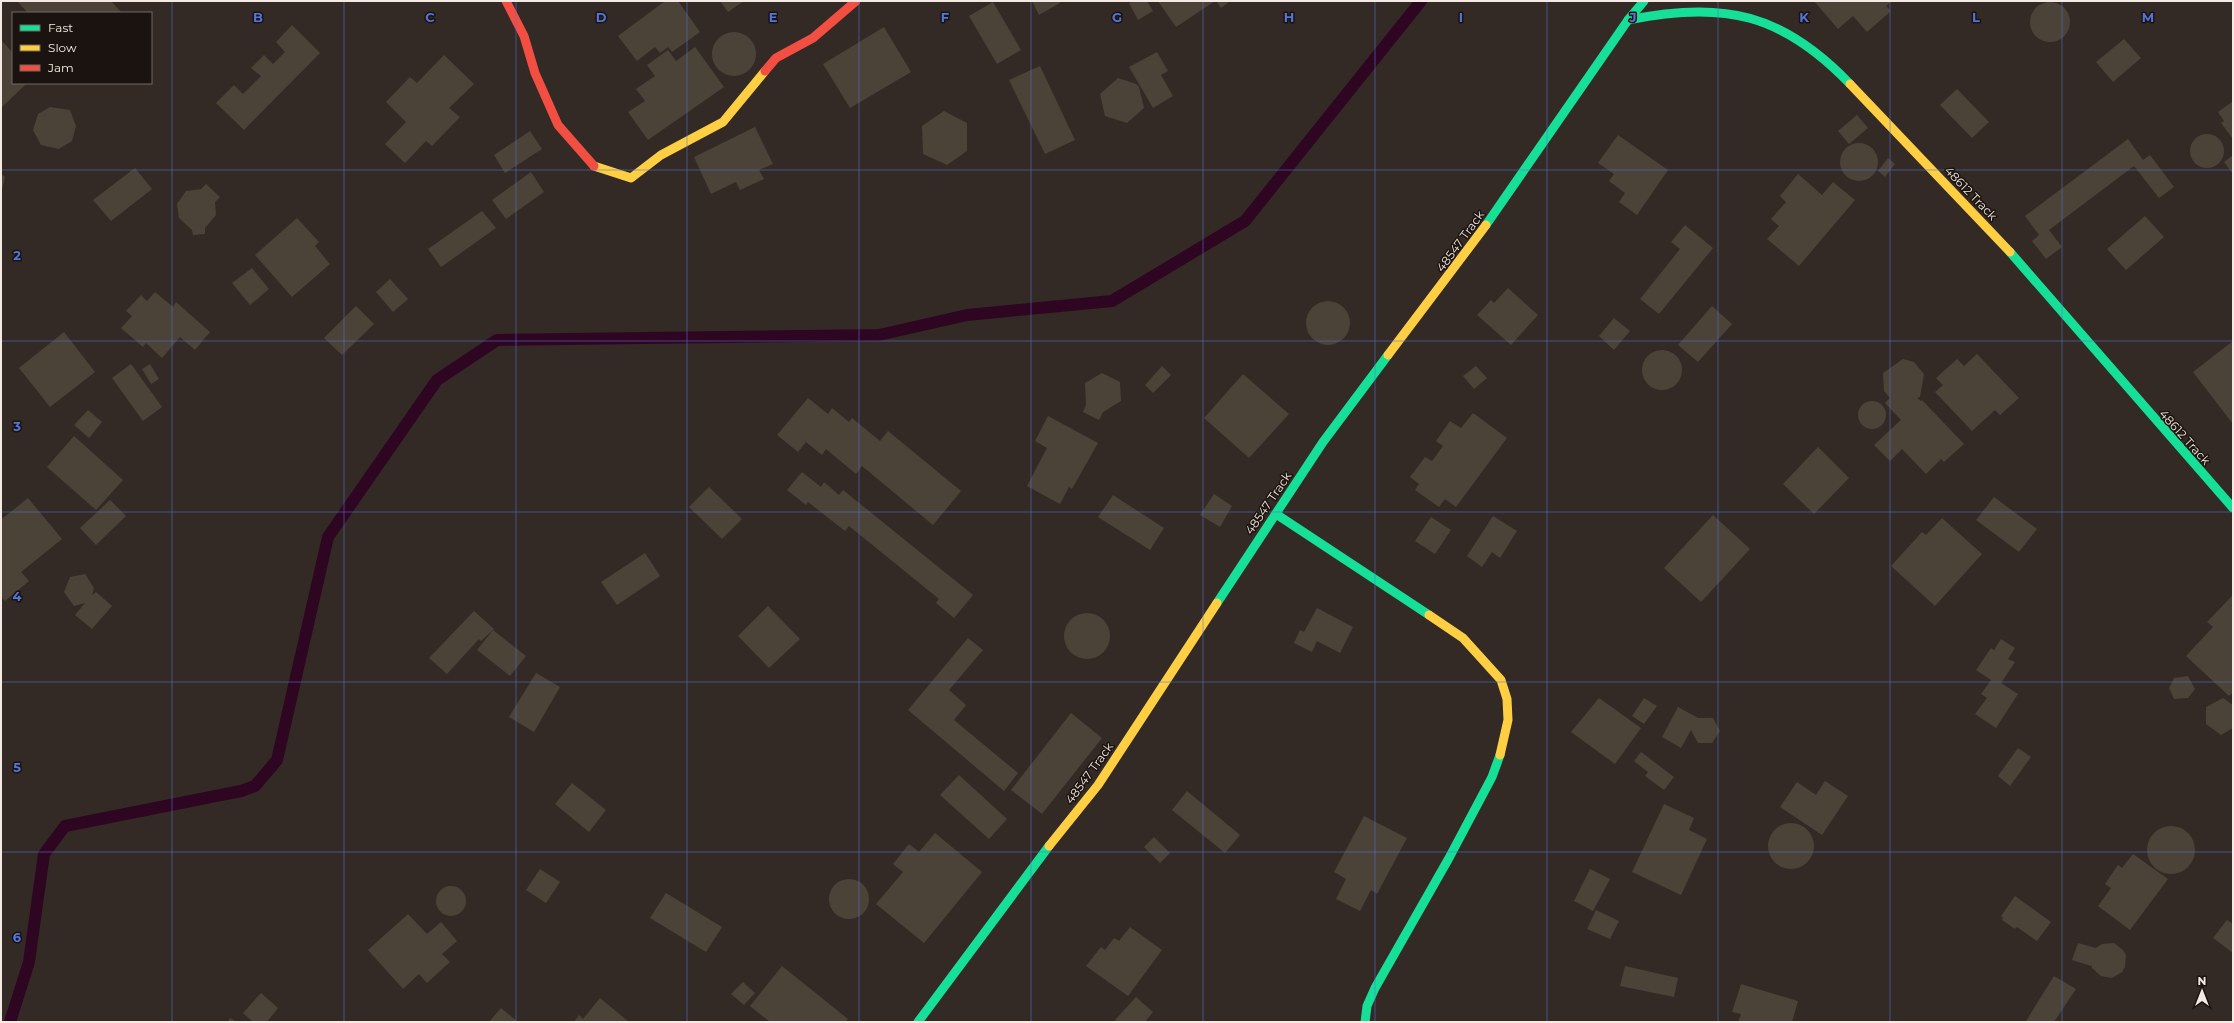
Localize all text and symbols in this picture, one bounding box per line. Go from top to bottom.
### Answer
text: B [253,9,263,25]
text: C [425,9,435,25]
text: D [596,9,607,25]
text: E [769,9,778,25]
text: F [941,9,949,25]
text: G [1112,9,1122,25]
text: H [1284,9,1294,25]
text: I [1459,9,1463,25]
text: J [1628,9,1637,25]
text: K [1799,9,1809,25]
text: L [1972,9,1980,25]
text: M [2142,9,2154,25]
legend [12,12,152,84]
text: Fast [48,20,73,35]
text: Slow [48,40,77,55]
text: Jam [47,60,74,75]
street label: 48612 Track [1942,163,2001,224]
street label: 48547 Track [1433,207,1488,275]
text: 2 [13,247,21,263]
street label: 48612 Track [2156,406,2214,468]
text: 3 [12,418,21,434]
street label: 48547 Track [1242,468,1295,537]
text: 4 [13,588,22,604]
street label: 48547 Track [1062,739,1117,807]
text: 5 [13,759,21,775]
text: 6 [13,929,22,945]
north arrow [2182,971,2222,1011]
text: N [2198,974,2206,988]

